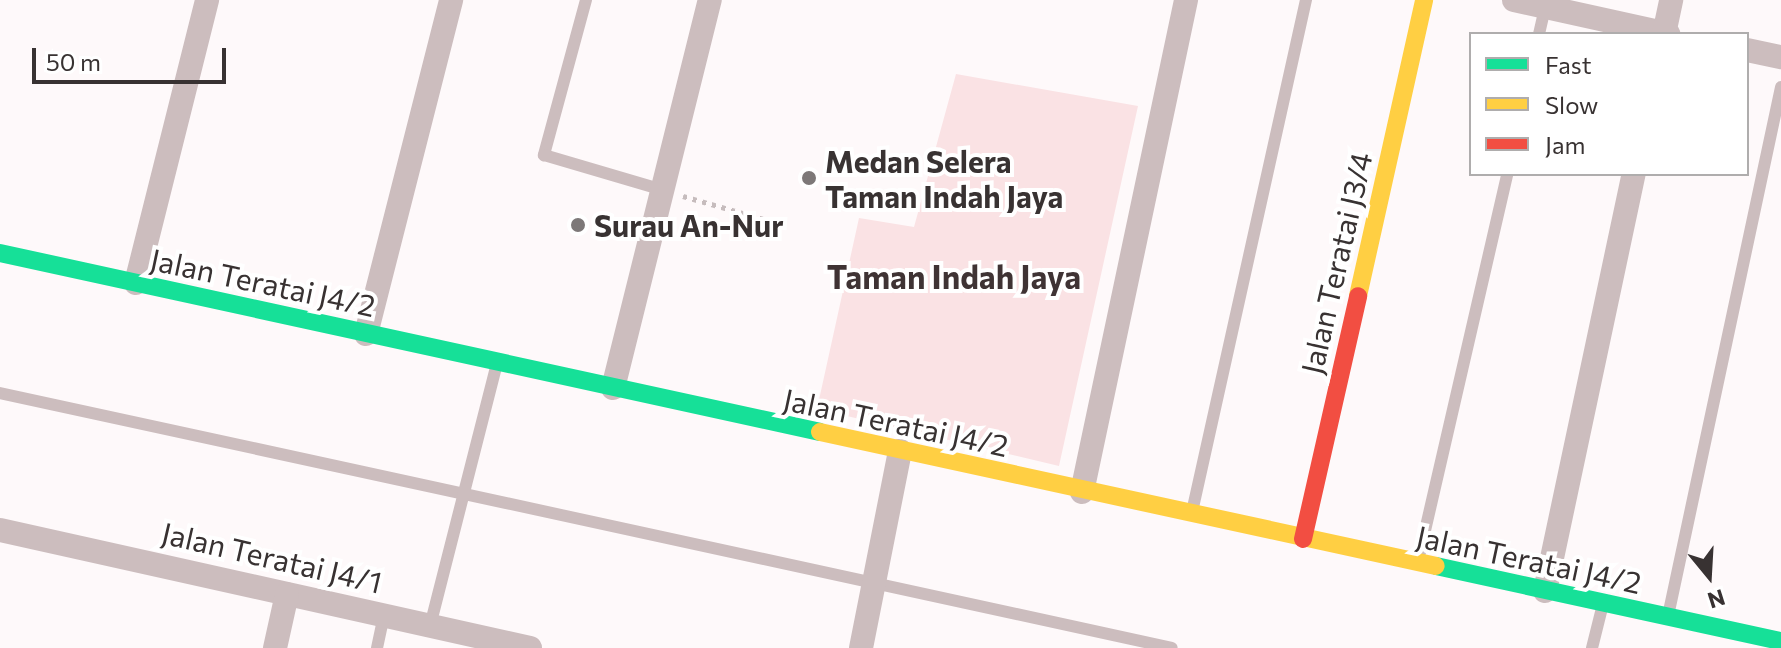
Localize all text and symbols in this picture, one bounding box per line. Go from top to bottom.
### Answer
scale bar [36,32,230,82]
legend [1469,32,1749,176]
text: 50 m [46,47,101,76]
text: Fast [1545,50,1592,79]
text: Slow [1545,90,1598,119]
text: Jam [1545,130,1585,159]
place label: Medan Selera Taman Indah Jaya [825,143,1063,214]
street label: Jalan Teratai J3/4 [1293,149,1379,377]
marker: Medan Selera Taman Indah Jaya [800,169,818,187]
place label: Surau An-Nur [594,207,784,243]
marker: Surau An-Nur [569,216,587,234]
street label: Jalan Teratai J4/2 [147,241,379,323]
district label: Taman Indah Jaya [827,257,1081,295]
street label: Jalan Teratai J4/2 [780,381,1012,463]
street label: Jalan Teratai J4/1 [158,514,386,600]
street label: Jalan Teratai J4/2 [1413,518,1645,600]
north arrow [1669,536,1749,616]
text: N [1705,584,1729,615]

